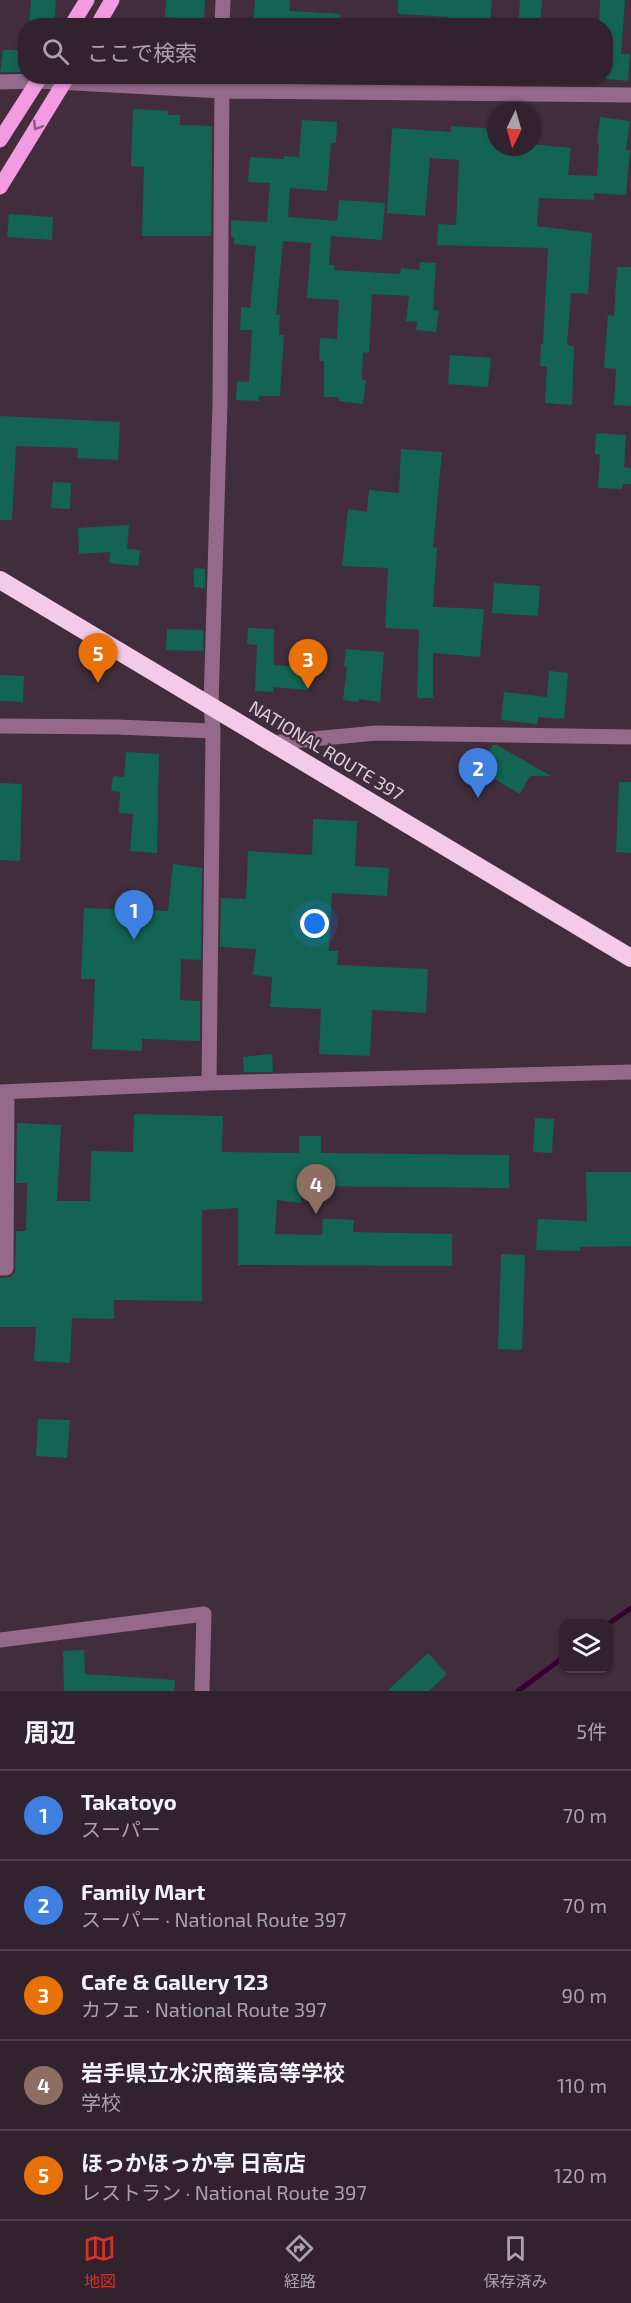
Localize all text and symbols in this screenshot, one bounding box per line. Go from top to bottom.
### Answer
search box [18,18,613,84]
icon: search [39,35,72,68]
text: ここで検索 [87,39,197,65]
north arrow [487,102,541,156]
one-way arrow [33,120,45,130]
pin: 5 [78,634,118,683]
pin: 3 [288,640,328,689]
street label: NATIONAL ROUTE 397 [245,695,408,805]
pin: 2 [458,748,498,798]
pin: 1 [114,890,154,940]
your location [300,909,329,938]
pin: 4 [296,1164,336,1214]
map controls [559,1619,613,1673]
button: layers [559,1619,613,1673]
text: 周辺 [24,1716,76,1747]
text: 5件 [576,1719,607,1743]
text: Takatoyo [81,1788,177,1814]
text: 1 [39,1803,48,1827]
text: 70 m [563,1803,607,1827]
text: スーパー [81,1817,161,1841]
text: Family Mart [81,1878,205,1904]
text: 2 [38,1893,49,1917]
text: 70 m [563,1893,607,1917]
text: スーパー · National Route 397 [81,1907,347,1931]
text: Cafe & Gallery 123 [81,1968,269,1994]
text: 3 [38,1983,49,2007]
text: 90 m [562,1983,607,2007]
text: カフェ · National Route 397 [81,1997,327,2021]
text: 岩手県立水沢商業高等学校 [81,2059,345,2085]
text: 4 [37,2073,50,2097]
text: 110 m [557,2073,607,2097]
text: 学校 [81,2090,121,2114]
text: ほっかほっか亭 日高店 [81,2149,306,2175]
text: 5 [38,2163,49,2187]
text: 120 m [554,2163,607,2187]
text: レストラン · National Route 397 [81,2180,367,2204]
tab: 地図 [83,2232,116,2292]
tab: 経路 [283,2232,316,2292]
tab: 保存済み [483,2232,547,2292]

